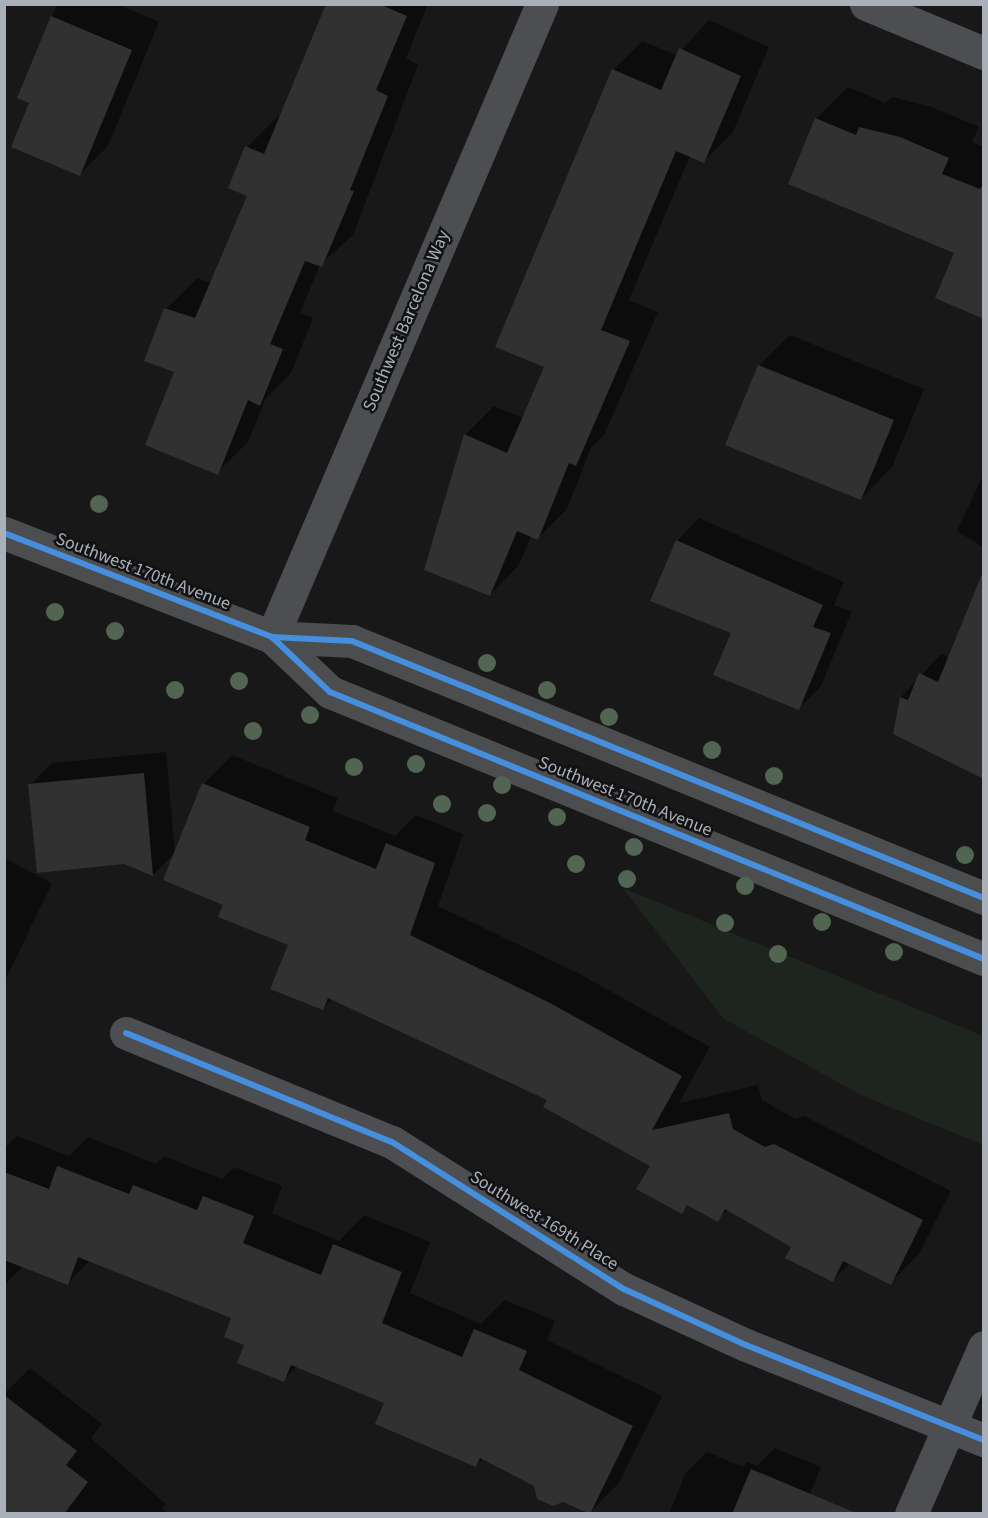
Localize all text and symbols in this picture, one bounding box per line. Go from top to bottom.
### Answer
street label: Southwest Barcelona Way [359,227,455,415]
street label: Southwest 170th Avenue [53,529,233,615]
street label: Southwest 170th Avenue [535,752,715,842]
street label: Southwest 169th Place [466,1167,622,1275]

